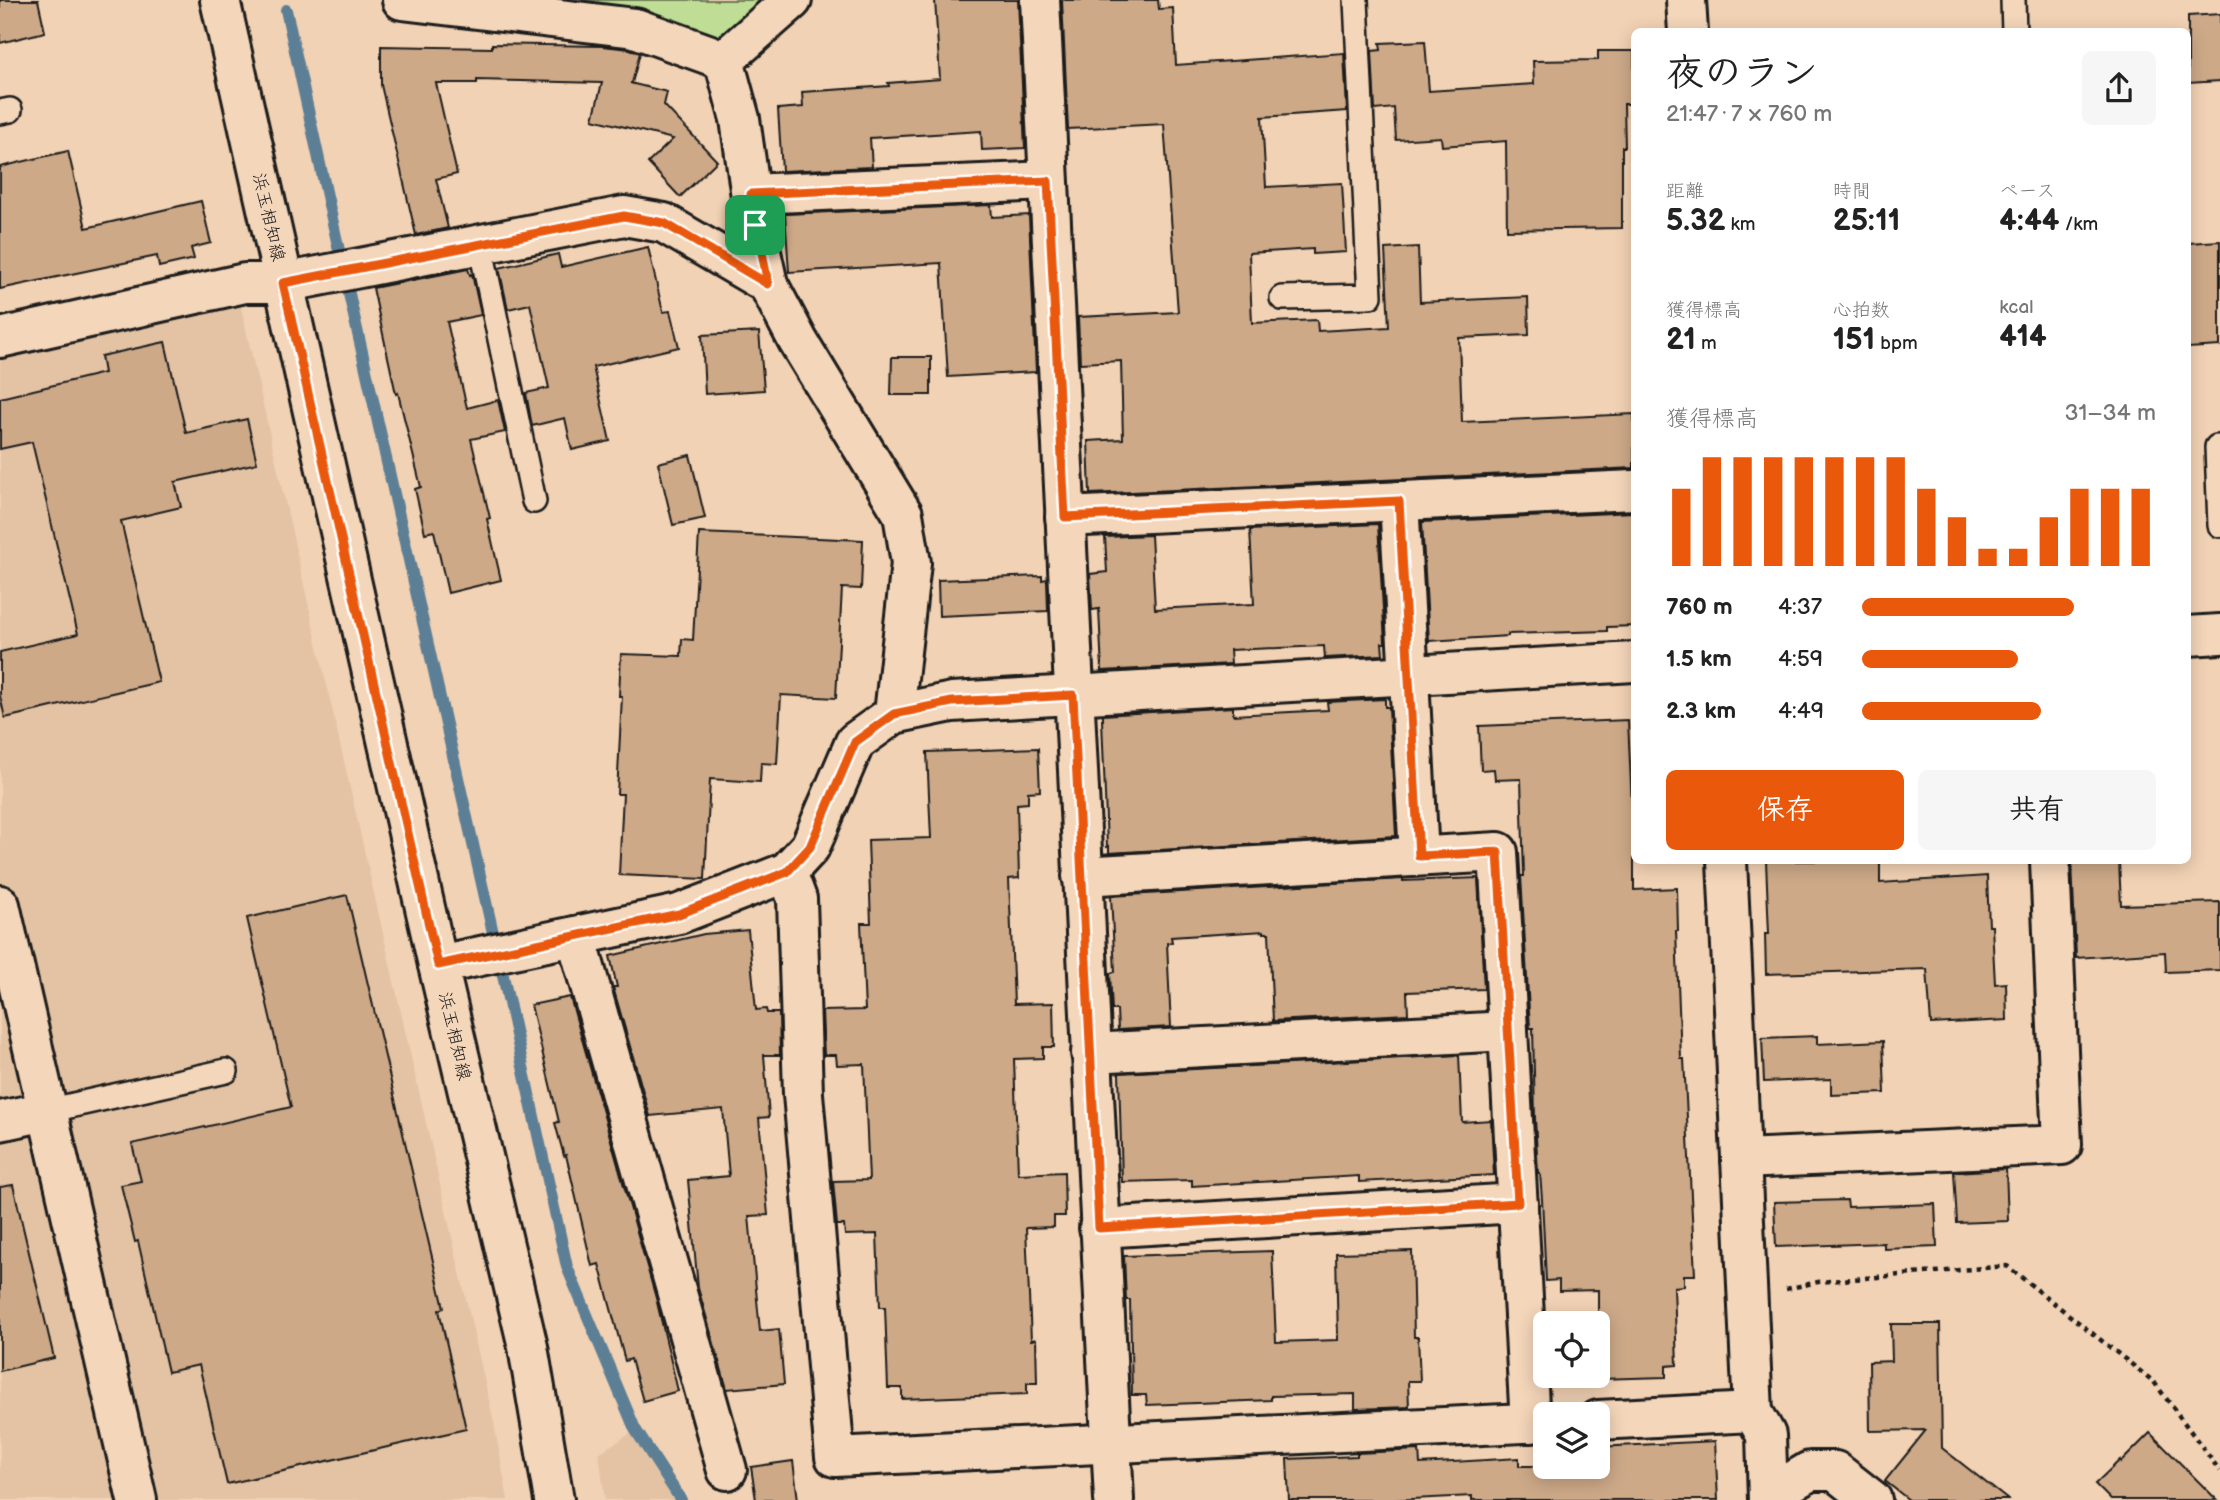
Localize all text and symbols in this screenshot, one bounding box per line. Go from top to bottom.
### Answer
text: 夜のラン [1666,51,1818,96]
button: share [2082,51,2156,125]
text: 21:47 · 7 × 760 m [1666,100,1832,128]
street label: 浜玉相知線 [248,171,289,263]
text: 距離 [1666,180,1704,203]
text: 時間 [1833,180,1871,203]
text: ペース [1999,180,2055,203]
pin [725,195,785,255]
text: 5.32 [1666,203,1725,239]
text: 25:11 [1833,203,1900,239]
text: 4:44 [1999,203,2060,239]
icon: arrive [736,206,774,244]
text: km [1725,213,1756,236]
text: /km [2060,213,2098,236]
text: kcal [1999,296,2033,319]
text: 獲得標高 [1666,299,1742,322]
text: 心拍数 [1833,299,1890,322]
text: 414 [1999,319,2047,355]
text: 21 [1666,322,1696,358]
text: 151 [1833,322,1875,358]
text: m [1696,332,1717,355]
text: bpm [1875,332,1918,355]
text: 31–34 m [2064,399,2156,427]
text: 獲得標高 [1666,405,1758,433]
text: 760 m [1666,593,1733,621]
text: 4:37 [1778,593,1822,621]
text: 1.5 km [1666,645,1732,673]
text: 4:59 [1778,645,1823,673]
text: 2.3 km [1666,697,1736,725]
text: 4:49 [1778,697,1824,725]
button: 保存 [1666,770,1904,850]
button: 共有 [1918,770,2156,850]
street label: 浜玉相知線 [434,990,475,1082]
map controls [1533,1311,1610,1479]
button: locate [1533,1311,1610,1388]
button: layers [1533,1402,1610,1479]

